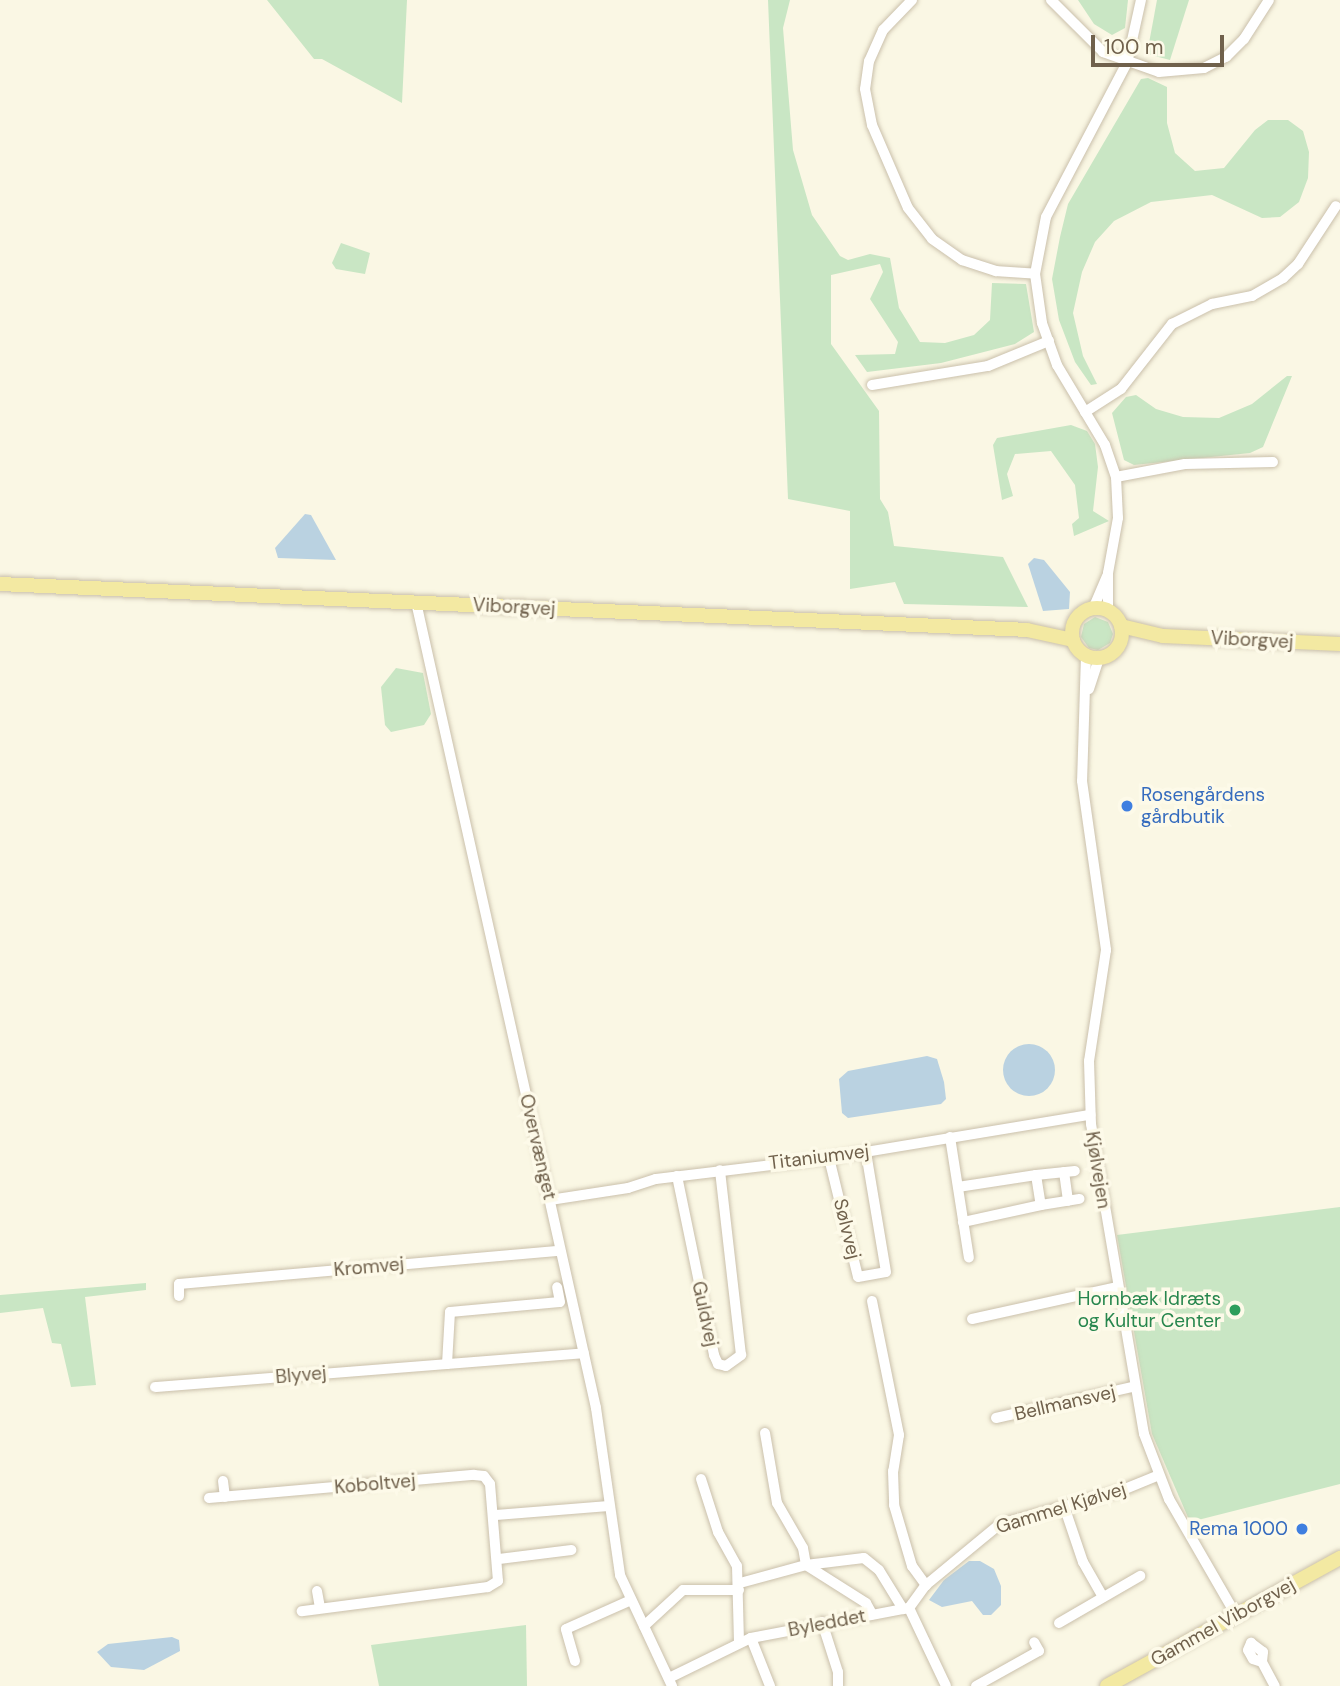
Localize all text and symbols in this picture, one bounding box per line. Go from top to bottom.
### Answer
scale bar [1095,21,1228,65]
text: 100 m [1104,33,1164,61]
street label: Viborgvej [472,593,556,621]
street label: Viborgvej [1210,626,1294,654]
place label: Rosengårdens gårdbutik [1141,784,1265,828]
marker: Rosengårdens gårdbutik [1119,798,1135,814]
street label: Overvænget [515,1092,561,1202]
street label: Kjølvejen [1081,1130,1115,1210]
street label: Titaniumvej [767,1140,871,1174]
street label: Sølvvej [828,1196,866,1262]
street label: Kromvej [333,1253,405,1281]
street label: Guldvej [687,1279,723,1349]
place label: Hornbæk Idræts og Kultur Center [1078,1288,1221,1332]
marker: Hornbæk Idræts og Kultur Center [1227,1302,1243,1318]
street label: Blyvej [275,1361,327,1389]
street label: Bellmansvej [1012,1380,1118,1426]
street label: Koboltvej [333,1469,417,1499]
street label: Gammel Kjølvej [993,1477,1129,1539]
place label: Rema 1000 [1189,1518,1288,1540]
marker: Rema 1000 [1294,1521,1310,1537]
street label: Gammel Viborgvej [1147,1573,1299,1671]
street label: Byleddet [786,1604,868,1642]

